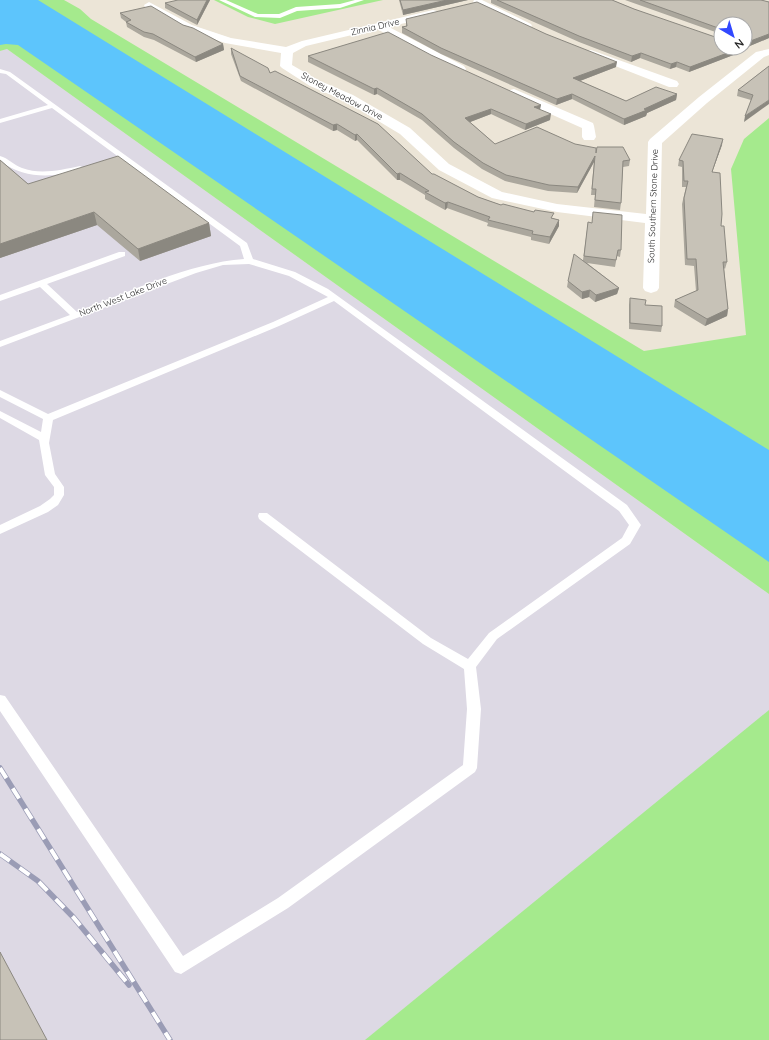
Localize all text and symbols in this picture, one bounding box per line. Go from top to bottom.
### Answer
street label: Zinnia Drive [349,16,400,37]
north arrow [713,16,753,56]
text: N [732,36,747,52]
street label: Stoney Meadow Drive [299,69,385,122]
street label: South Southern Stone Drive [645,149,660,263]
street label: North West Lake Drive [77,275,168,318]

